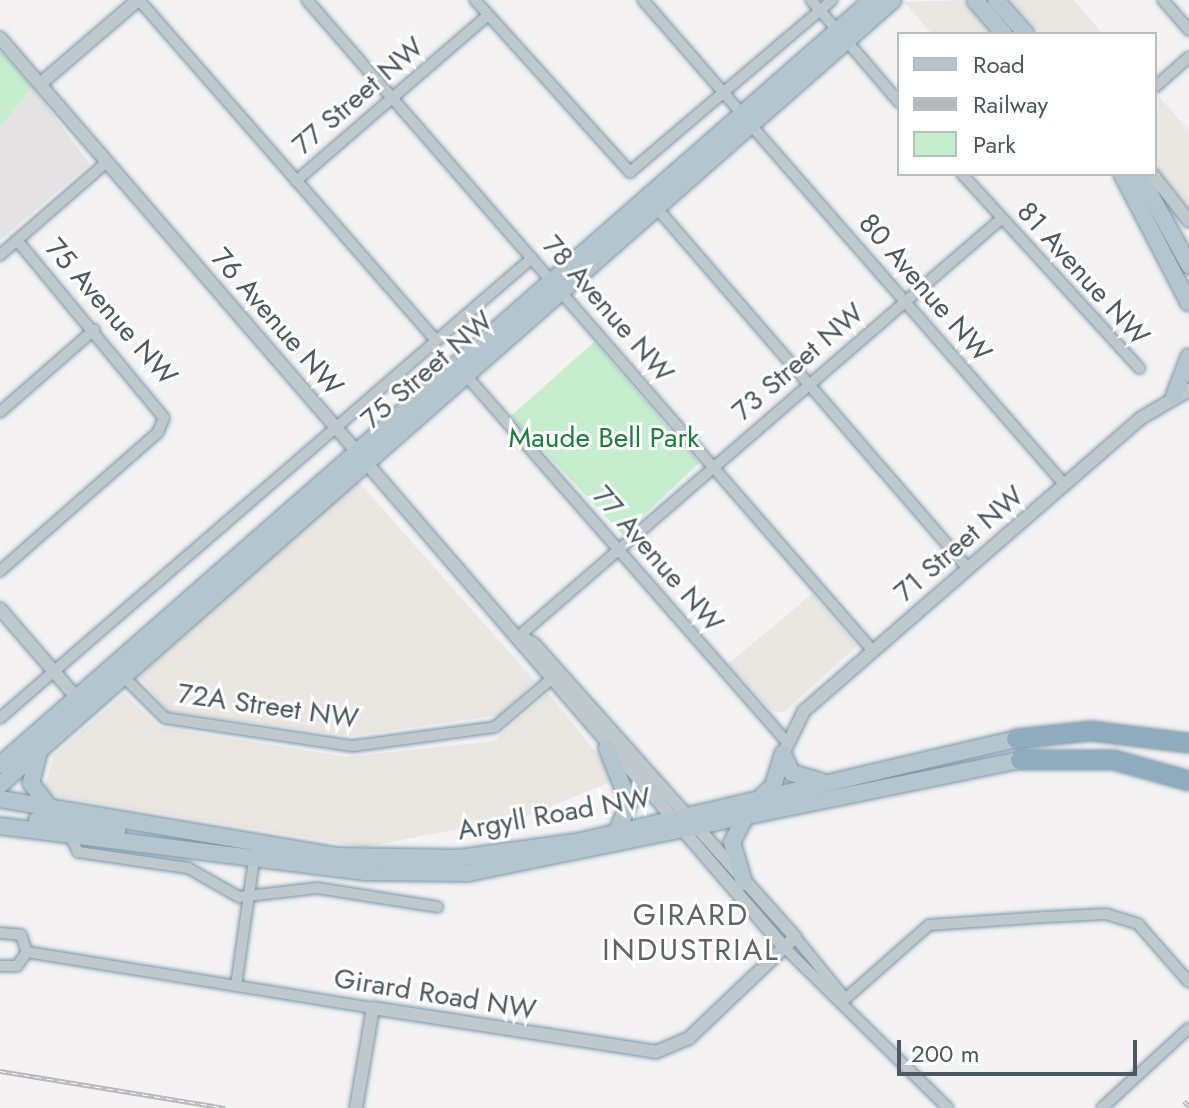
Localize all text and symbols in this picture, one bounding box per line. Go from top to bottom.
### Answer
street label: 77 Street NW [286,30,430,162]
legend [897,32,1157,176]
text: Road [973,47,1025,82]
text: Railway [973,87,1048,122]
text: Park [973,127,1016,162]
street label: 81 Avenue NW [1010,195,1156,353]
street label: 80 Avenue NW [851,207,999,369]
street label: 78 Avenue NW [535,229,681,389]
street label: 75 Avenue NW [38,232,184,392]
street label: 76 Avenue NW [204,241,350,403]
street label: 73 Street NW [725,296,871,428]
street label: 75 Street NW [354,304,500,436]
park label: Maude Bell Park [509,421,699,455]
street label: 77 Avenue NW [585,479,731,639]
street label: 71 Street NW [887,479,1031,609]
street label: 72A Street NW [175,677,361,735]
street label: Argyll Road NW [455,780,653,848]
district label: GIRARD INDUSTRIAL [602,897,780,968]
street label: Girard Road NW [332,961,538,1027]
scale bar [901,1024,1141,1074]
text: 200 m [911,1036,979,1071]

